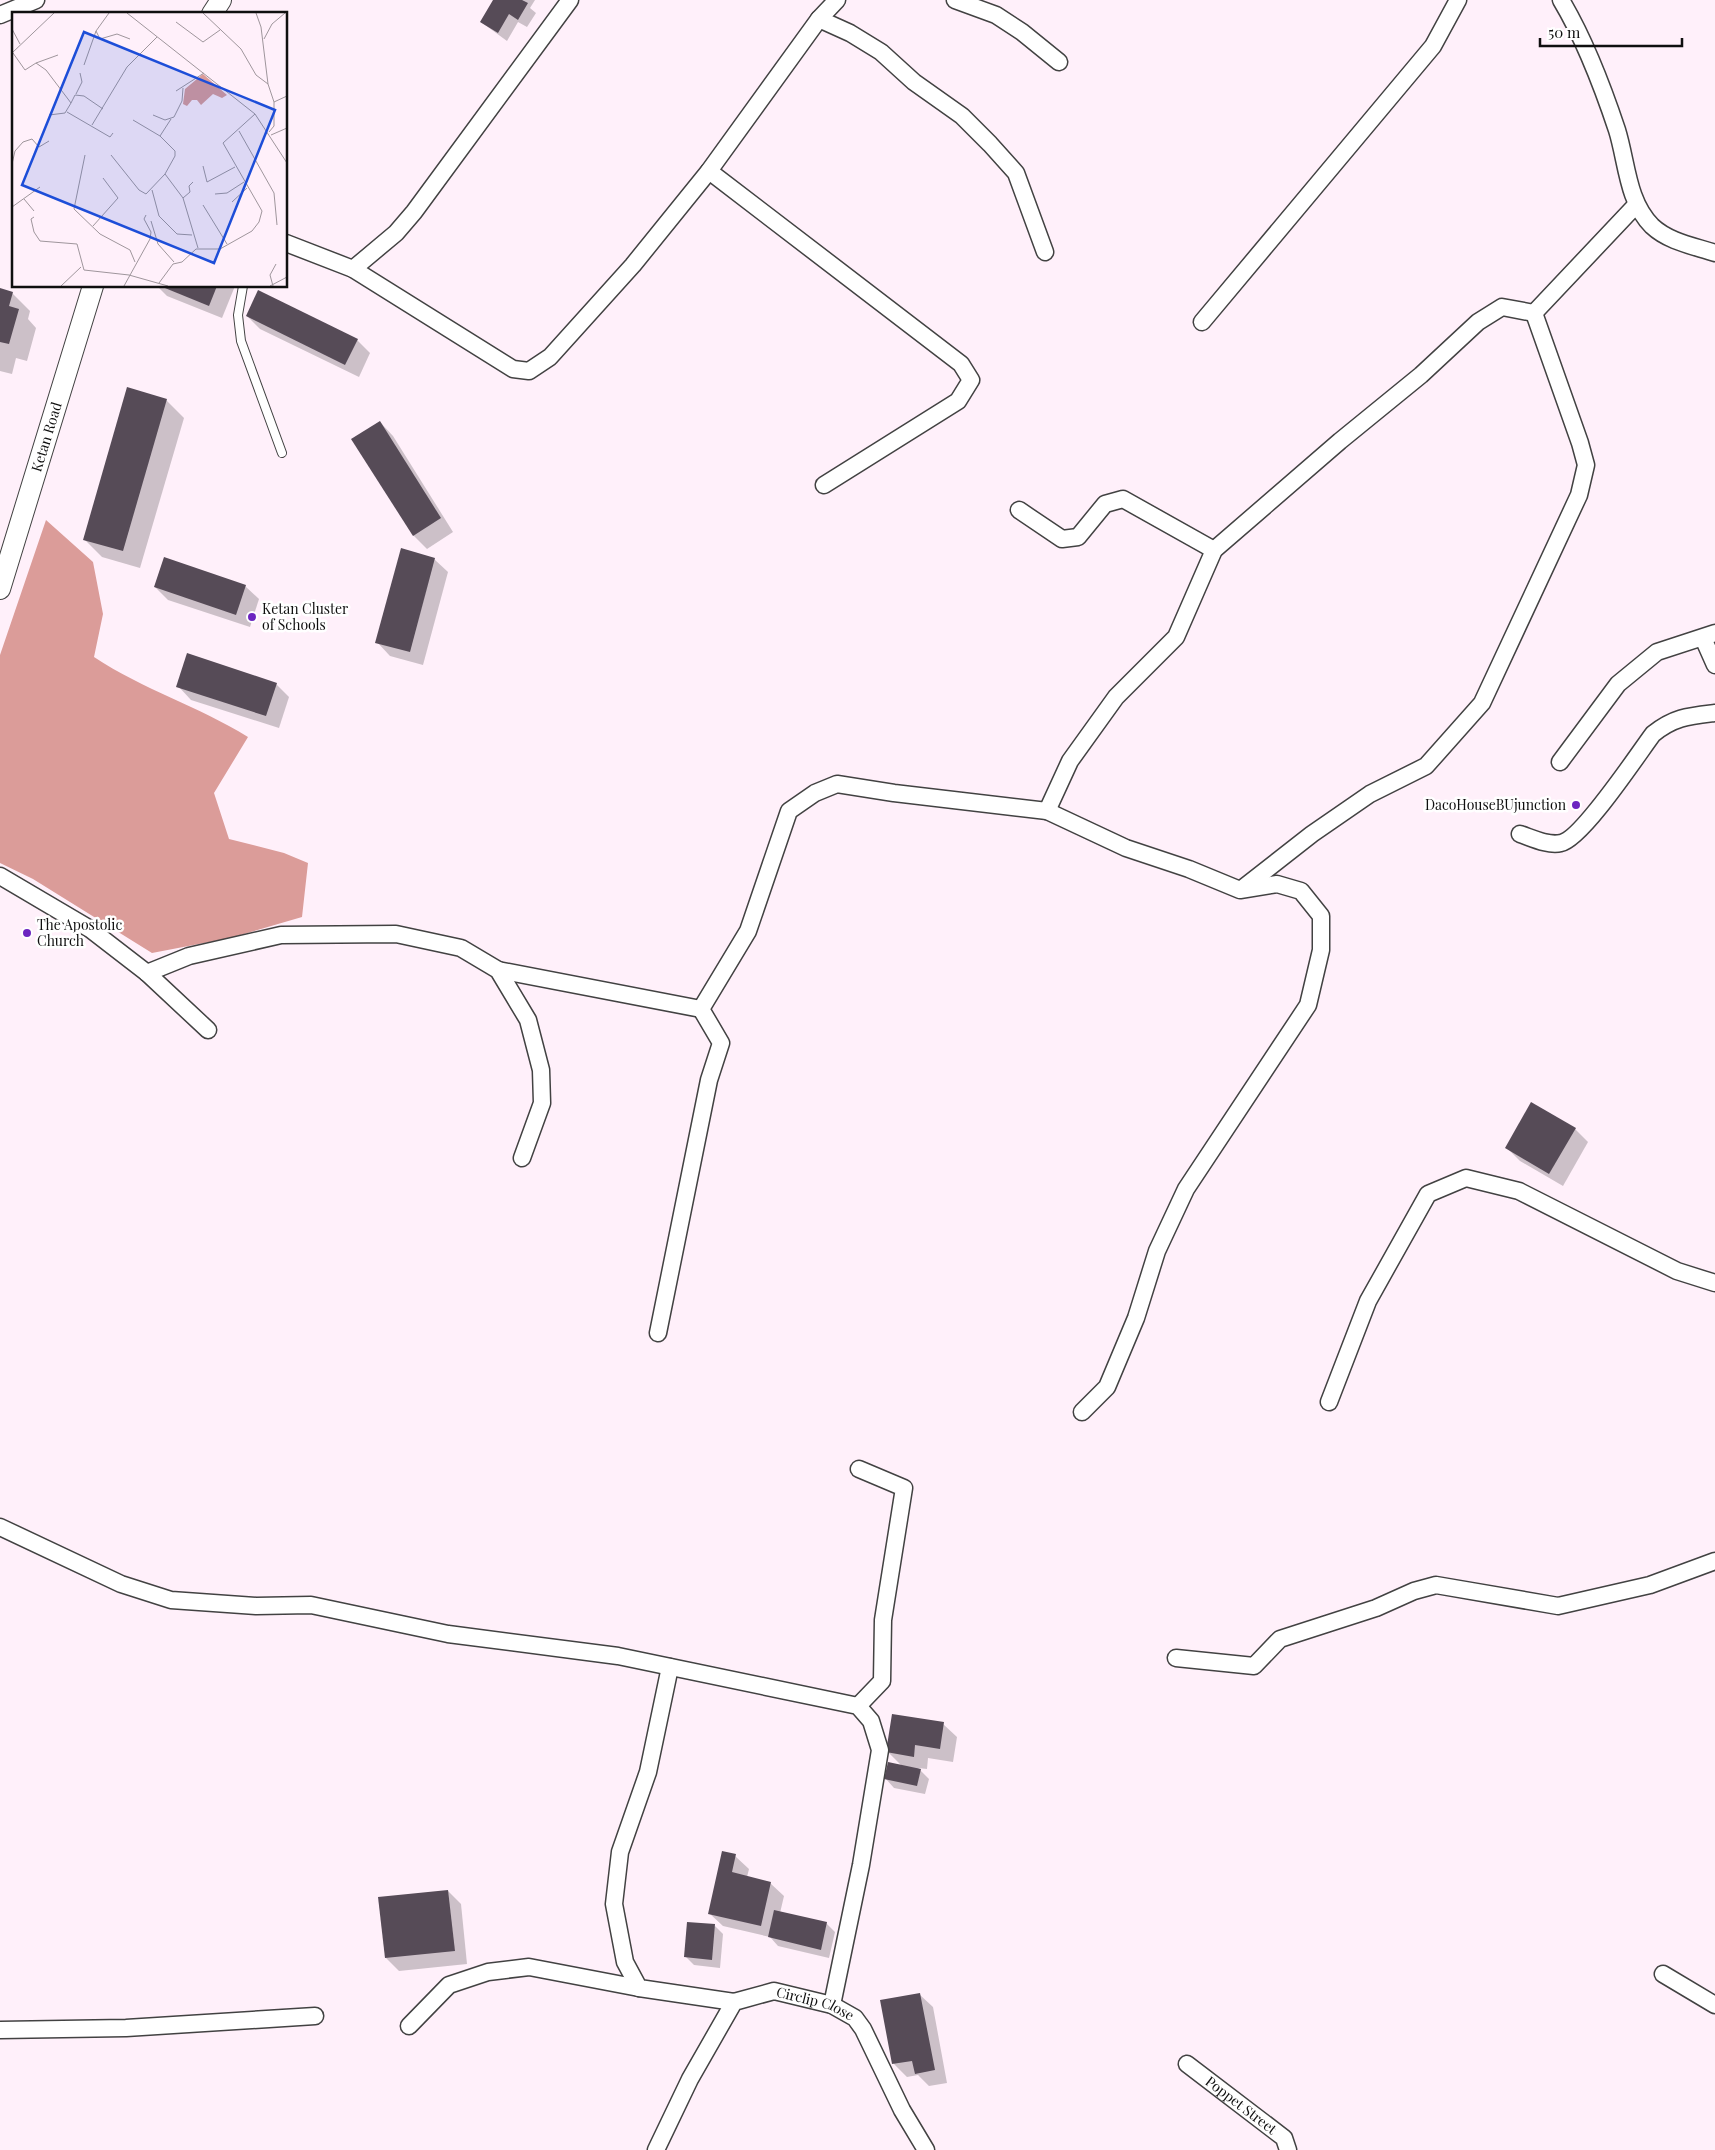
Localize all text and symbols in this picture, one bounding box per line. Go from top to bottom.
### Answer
inset map [12,12,288,288]
scale bar [1540,15,1682,47]
text: 50 m [1548,22,1581,42]
street label: Ketan Road [27,400,66,474]
place label: Ketan Cluster of Schools [262,599,349,634]
marker: Ketan Cluster of Schools [246,611,258,623]
place label: DacoHouseBUjunction [1425,795,1567,814]
marker: DacoHouseBUjunction [1570,799,1582,811]
place label: The Apostolic Church [37,915,122,950]
marker: The Apostolic Church [21,927,33,939]
street label: Circlip Close [775,1982,858,2025]
street label: Poppet Street [1202,2072,1282,2139]

